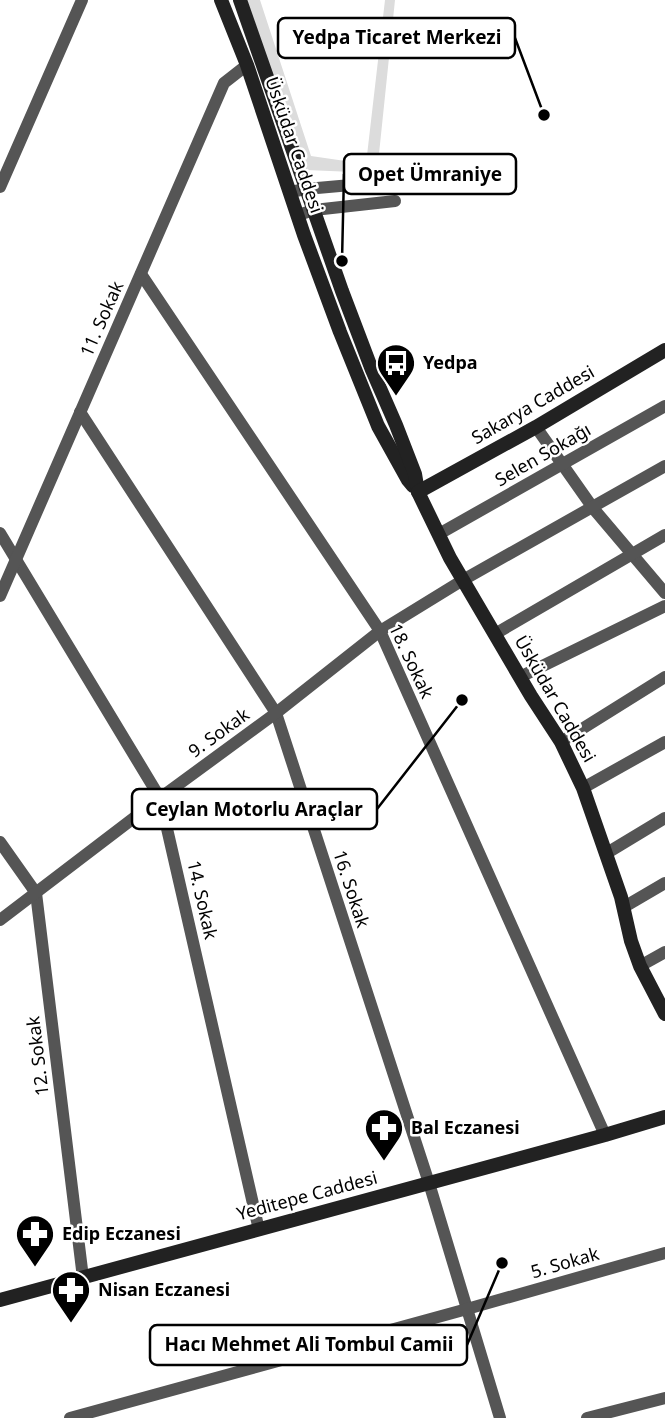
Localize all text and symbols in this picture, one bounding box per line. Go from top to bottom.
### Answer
callout: Yedpa Ticaret Merkezi [278,18,515,58]
text: Yedpa Ticaret Merkezi [293,24,501,50]
street label: Üsküdar Caddesi [260,73,330,216]
callout: Opet Ümraniye [344,154,516,194]
text: Opet Ümraniye [358,161,502,187]
street label: 11. Sokak [74,277,129,360]
bus stop icon: Yedpa [375,342,417,397]
place label: Yedpa [423,350,478,374]
street label: Sakarya Caddesi [467,359,598,449]
street label: Selen Sokağı [490,417,595,491]
street label: 18. Sokak [384,619,440,702]
street label: Üsküdar Caddesi [510,631,602,766]
street label: 9. Sokak [183,702,254,762]
callout: Ceylan Motorlu Araçlar [132,789,377,829]
text: Ceylan Motorlu Araçlar [145,796,363,822]
street label: 16. Sokak [328,847,376,931]
street label: 14. Sokak [182,858,224,942]
street label: 12. Sokak [20,1014,54,1097]
pharmacy icon: Bal Eczanesi [363,1107,405,1162]
place label: Bal Eczanesi [411,1115,520,1139]
street label: Yeditepe Caddesi [234,1165,380,1225]
pharmacy icon: Edip Eczanesi [14,1213,56,1268]
place label: Edip Eczanesi [62,1221,181,1245]
street label: 5. Sokak [528,1241,602,1283]
pharmacy icon: Nisan Eczanesi [50,1269,92,1324]
place label: Nisan Eczanesi [98,1277,230,1301]
callout: Hacı Mehmet Ali Tombul Camii [150,1325,467,1365]
text: Hacı Mehmet Ali Tombul Camii [165,1331,453,1357]

